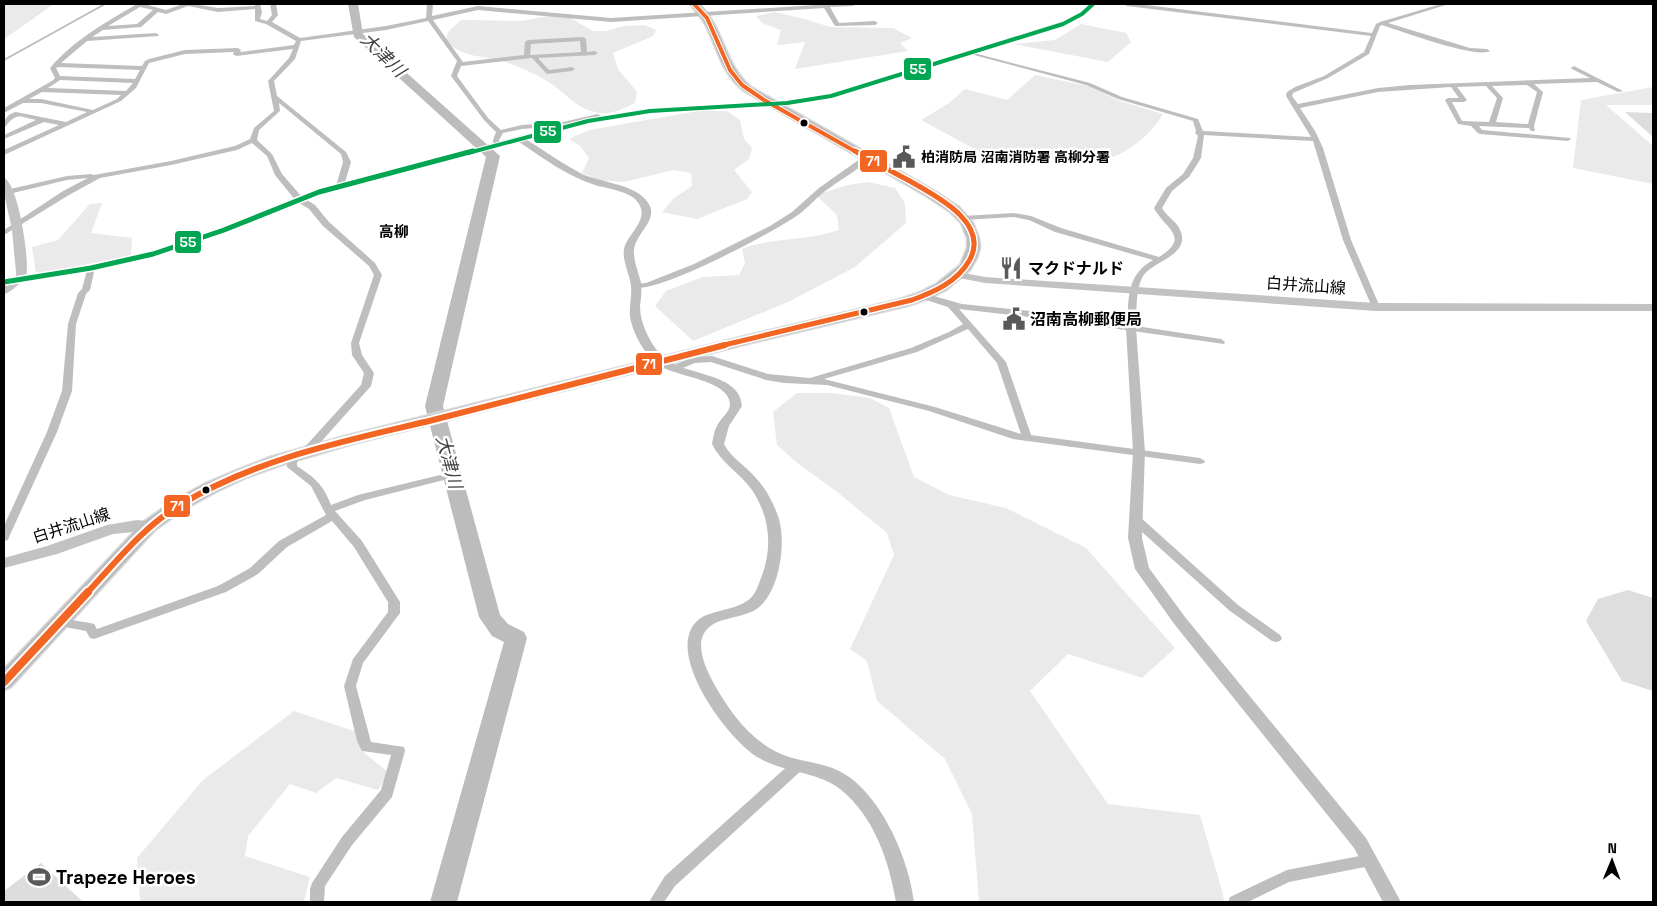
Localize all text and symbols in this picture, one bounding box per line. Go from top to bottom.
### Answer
water label: 大津川 [356,28,412,83]
line badge: 55 [903,57,932,81]
text: 55 [910,60,926,78]
unlabelled marker [799,118,809,128]
line badge: 55 [533,120,562,144]
text: 55 [540,122,556,140]
public building icon: 柏消防局 沼南消防署 高柳分署 [891,144,917,170]
place label: 柏消防局 沼南消防署 高柳分署 [921,148,1110,166]
line badge: 71 [859,149,888,173]
text: 71 [866,152,880,170]
district label: 高柳 [379,222,409,241]
line badge: 55 [174,230,202,254]
text: 55 [180,233,196,251]
restaurant icon: マクドナルド [998,255,1024,281]
place label: マクドナルド [1028,258,1124,279]
street label: 白井流山線 [1265,272,1347,299]
public building icon: 沼南高柳郵便局 [1001,306,1027,332]
unlabelled marker [859,307,869,317]
place label: 沼南高柳郵便局 [1030,309,1142,330]
line badge: 71 [635,352,663,376]
text: 71 [642,355,656,373]
water label: 大津川 [431,433,468,493]
unlabelled marker [201,485,211,495]
line badge: 71 [163,494,191,518]
text: 71 [170,497,184,515]
street label: 白井流山線 [30,503,112,548]
north arrow [1587,836,1637,886]
text: N [1607,839,1617,857]
sports icon: Trapeze Heroes [26,864,52,890]
place label: Trapeze Heroes [56,865,196,890]

